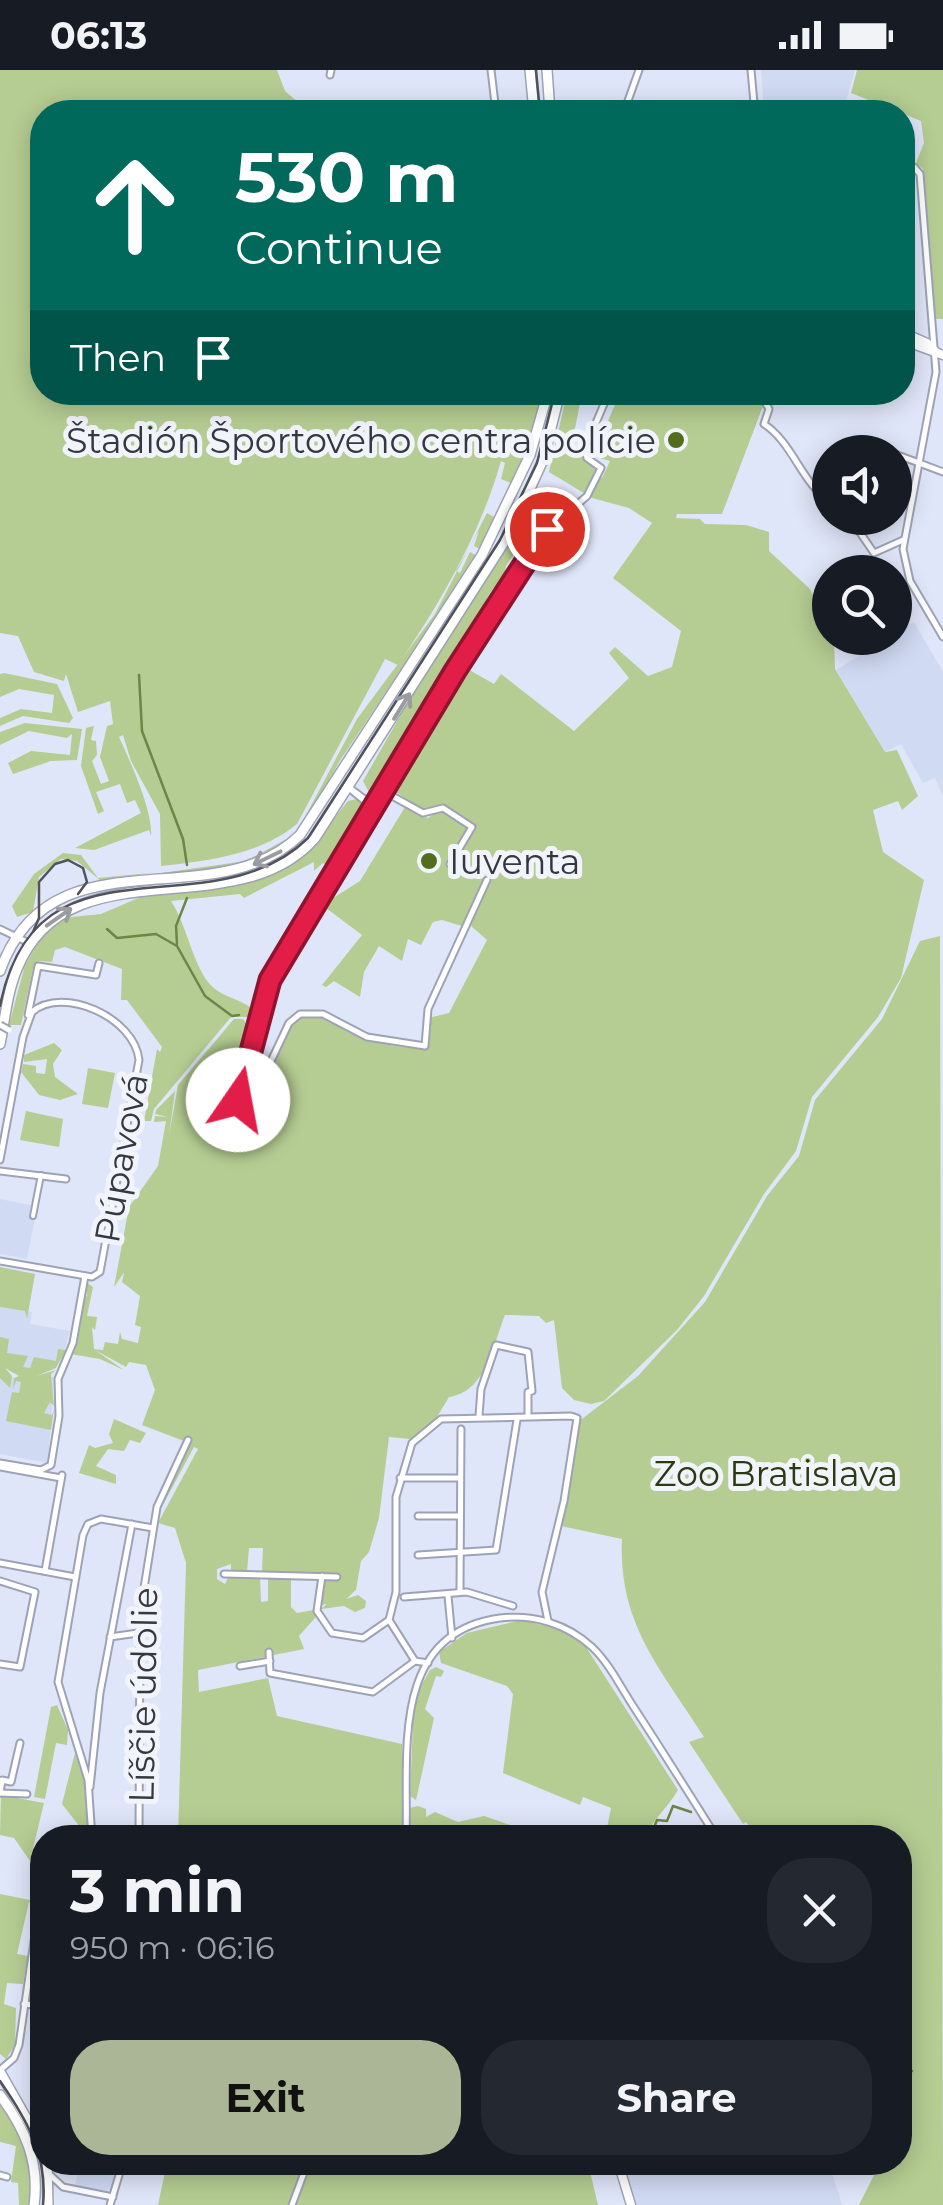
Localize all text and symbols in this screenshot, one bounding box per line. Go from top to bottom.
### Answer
text: 06:13 [50,12,147,59]
text: 530 m [235,134,459,220]
icon: ahead [70,140,200,270]
text: Continue [235,220,443,275]
icon: arrive [186,330,241,385]
text: Then [70,334,166,381]
place label: Štadión Športového centra polície [66,419,656,462]
marker: Štadión Športového centra polície [665,429,687,451]
map controls [812,435,912,655]
button: sound [812,435,912,535]
pin [505,487,590,572]
icon: arrive [520,502,575,557]
button: search [812,555,912,655]
one-way arrow [391,692,412,720]
place label: Iuventa [449,840,581,883]
one-way arrow [253,850,283,869]
marker: Iuventa [418,850,440,872]
one-way arrow [45,907,73,928]
position arrow [186,1048,290,1152]
street label: Púpavová [85,1070,157,1246]
park label: Zoo Bratislava [654,1452,898,1495]
street label: Líščie údolie [120,1587,166,1803]
text: 3 min [70,1854,245,1927]
button: close [767,1858,872,1963]
text: 950 m · 06:16 [70,1928,274,1967]
button: Exit [70,2040,461,2155]
button: Share [481,2040,872,2155]

